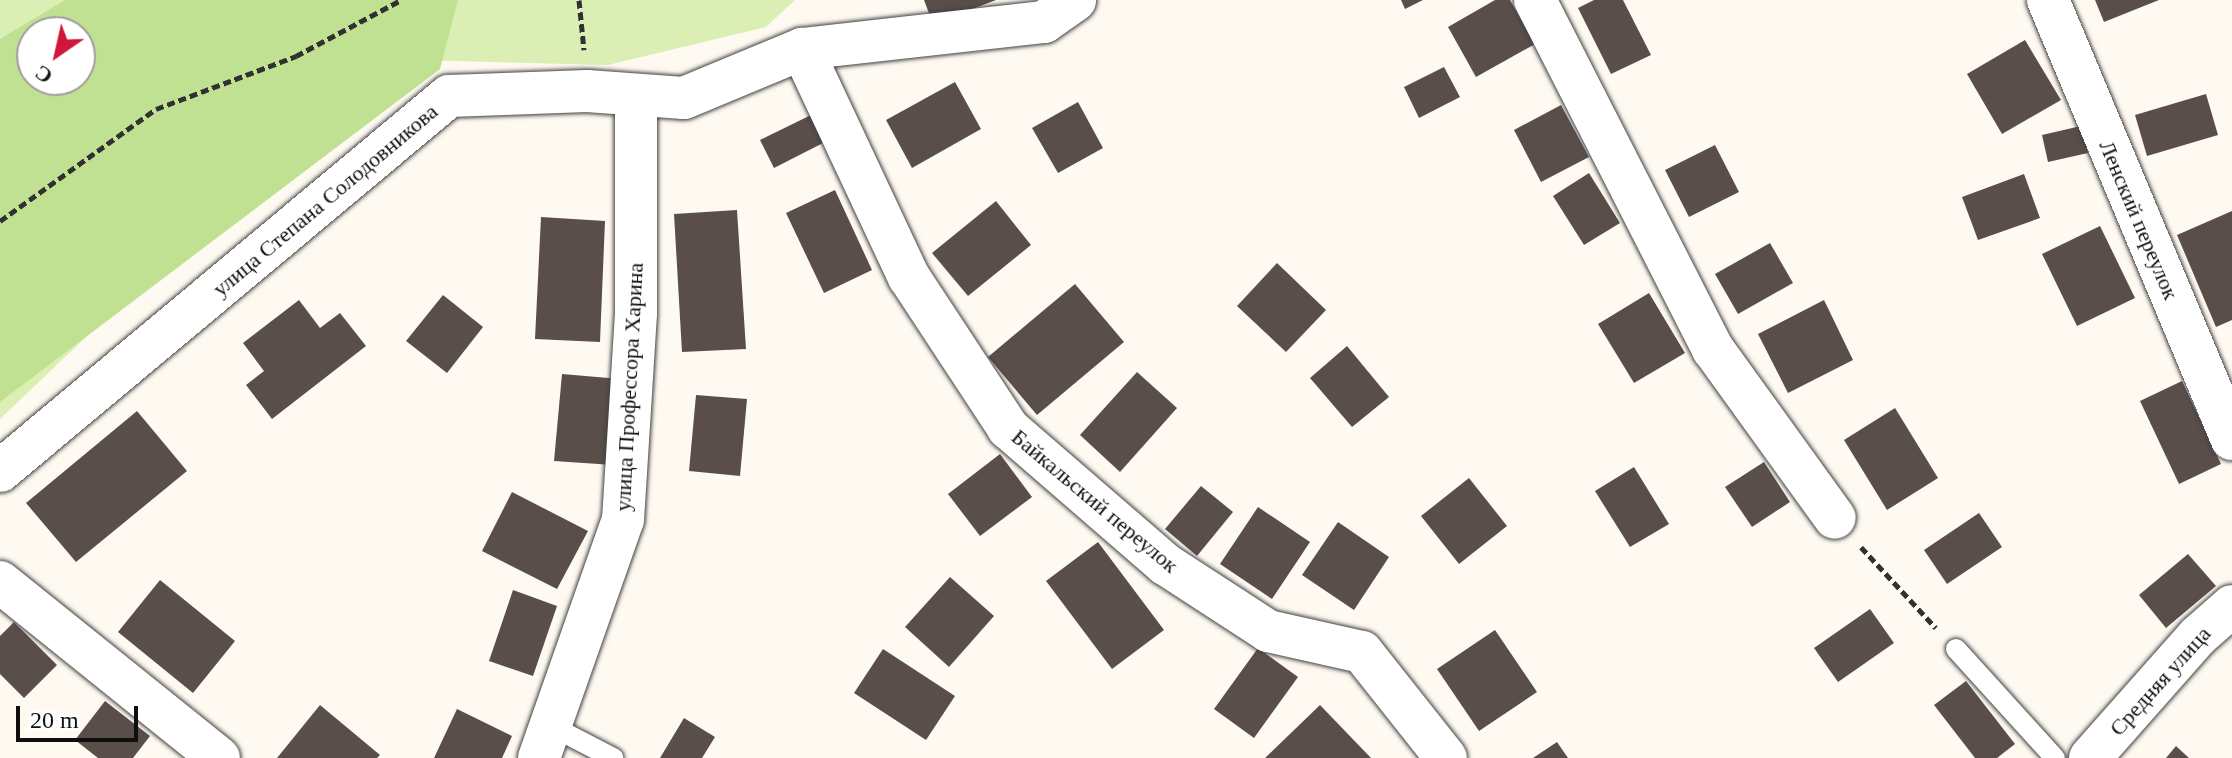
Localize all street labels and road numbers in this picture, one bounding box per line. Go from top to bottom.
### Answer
street label: улица Степана Солодовникова [207,98,443,302]
street label: Ленский переулок [2094,136,2184,304]
street label: улица Профессора Харина [609,262,649,512]
street label: Байкальский переулок [1006,424,1184,578]
street label: Средняя улица [2104,621,2216,741]

